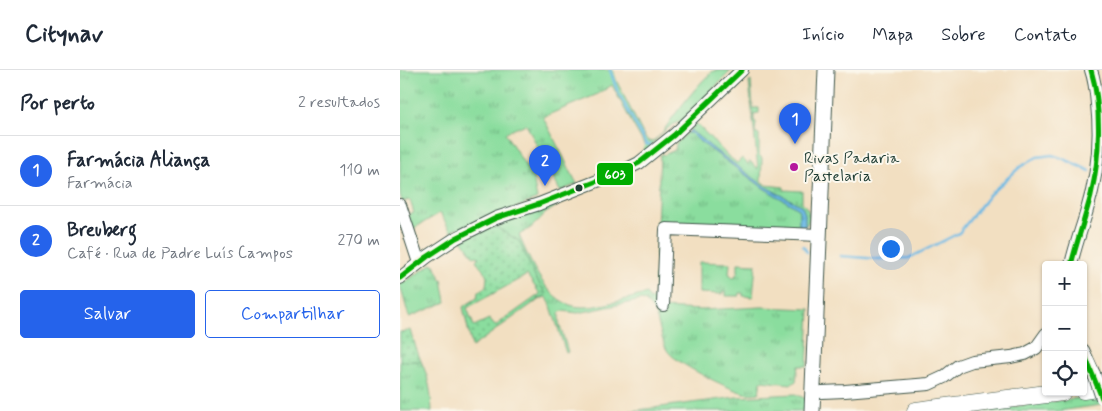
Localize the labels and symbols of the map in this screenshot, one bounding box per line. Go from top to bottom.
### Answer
pin: 1 [779,103,811,144]
pin: 2 [529,145,561,186]
place label: Rivas Padaria Pastelaria [804,148,900,187]
marker: Rivas Padaria Pastelaria [788,161,800,173]
line badge: 603 [596,162,634,186]
text: 603 [605,166,626,184]
unlabelled marker [574,183,584,193]
your location [878,236,904,262]

